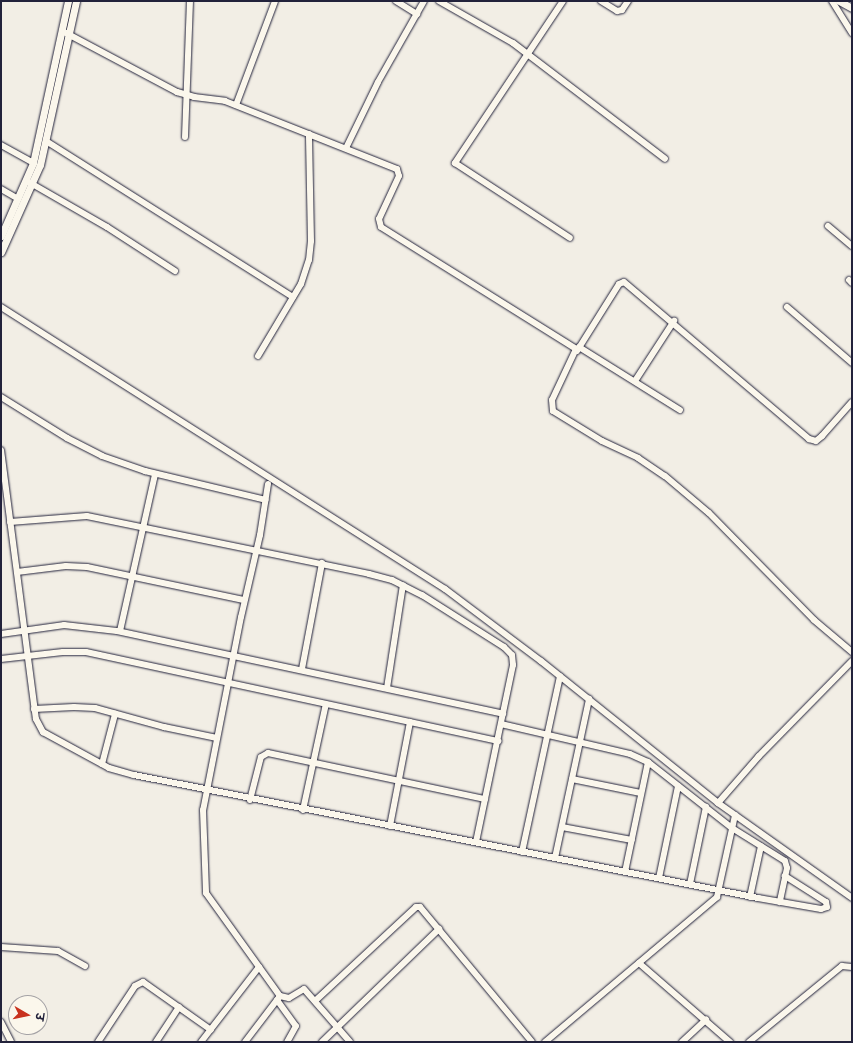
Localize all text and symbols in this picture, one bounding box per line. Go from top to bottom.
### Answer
north arrow [8,995,48,1035]
text: उ [30,1012,47,1022]

